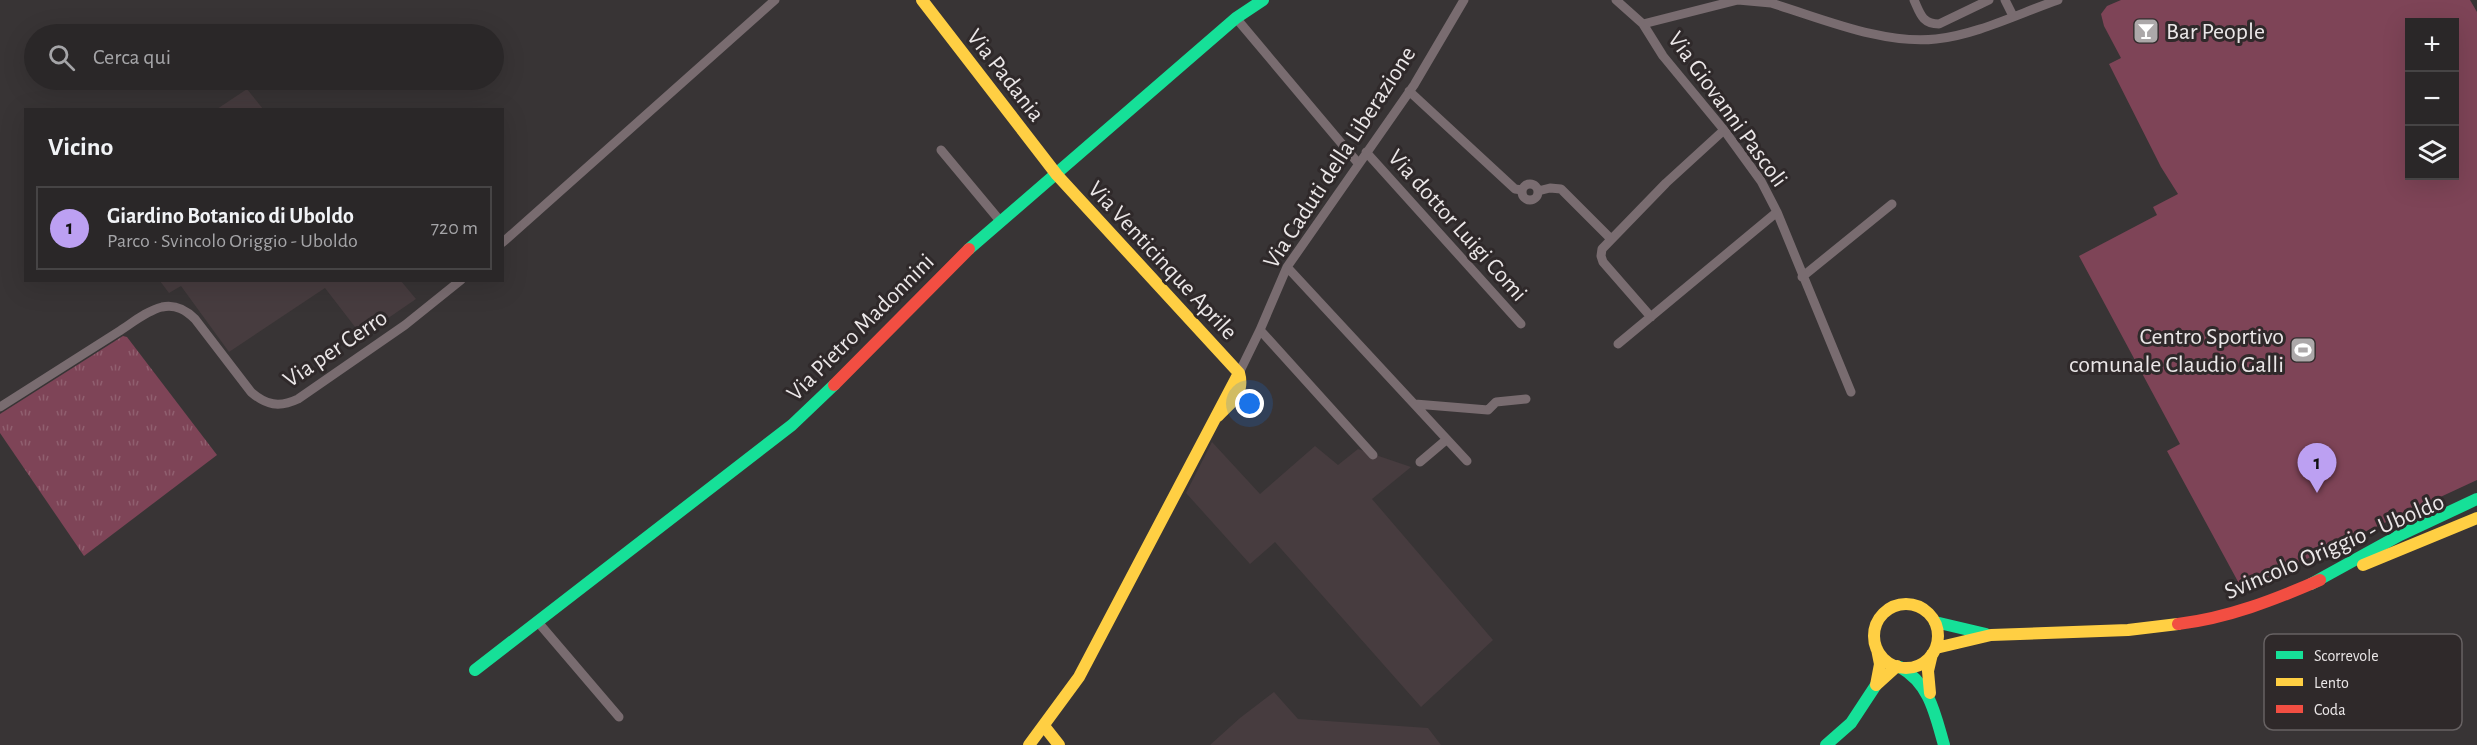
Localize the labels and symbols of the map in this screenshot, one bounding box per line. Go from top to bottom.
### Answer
bar icon: Bar People [2131,16,2161,46]
place label: Bar People [2166,20,2265,44]
street label: Via Padania [962,25,1048,126]
street label: Via Giovanni Pascoli [1663,27,1791,192]
street label: Via Caduti della Liberazione [1259,42,1420,273]
street label: Via dottor Luigi Comi [1383,145,1531,306]
street label: Via Venticinque Aprile [1083,177,1242,344]
street label: Via Pietro Madonnini [783,250,939,406]
street label: Via per Cerro [279,305,392,392]
place label: Centro Sportivo comunale Claudio Galli [2069,325,2284,377]
sports icon: Centro Sportivo comunale Claudio Galli [2288,335,2318,365]
your location [1235,389,1264,418]
pin: 1 [2298,444,2336,493]
street label: Svincolo Origgio - Uboldo [2221,490,2448,604]
legend [2264,634,2462,730]
text: Scorrevole [2314,648,2379,664]
text: Lento [2314,675,2349,691]
text: Coda [2314,702,2346,718]

